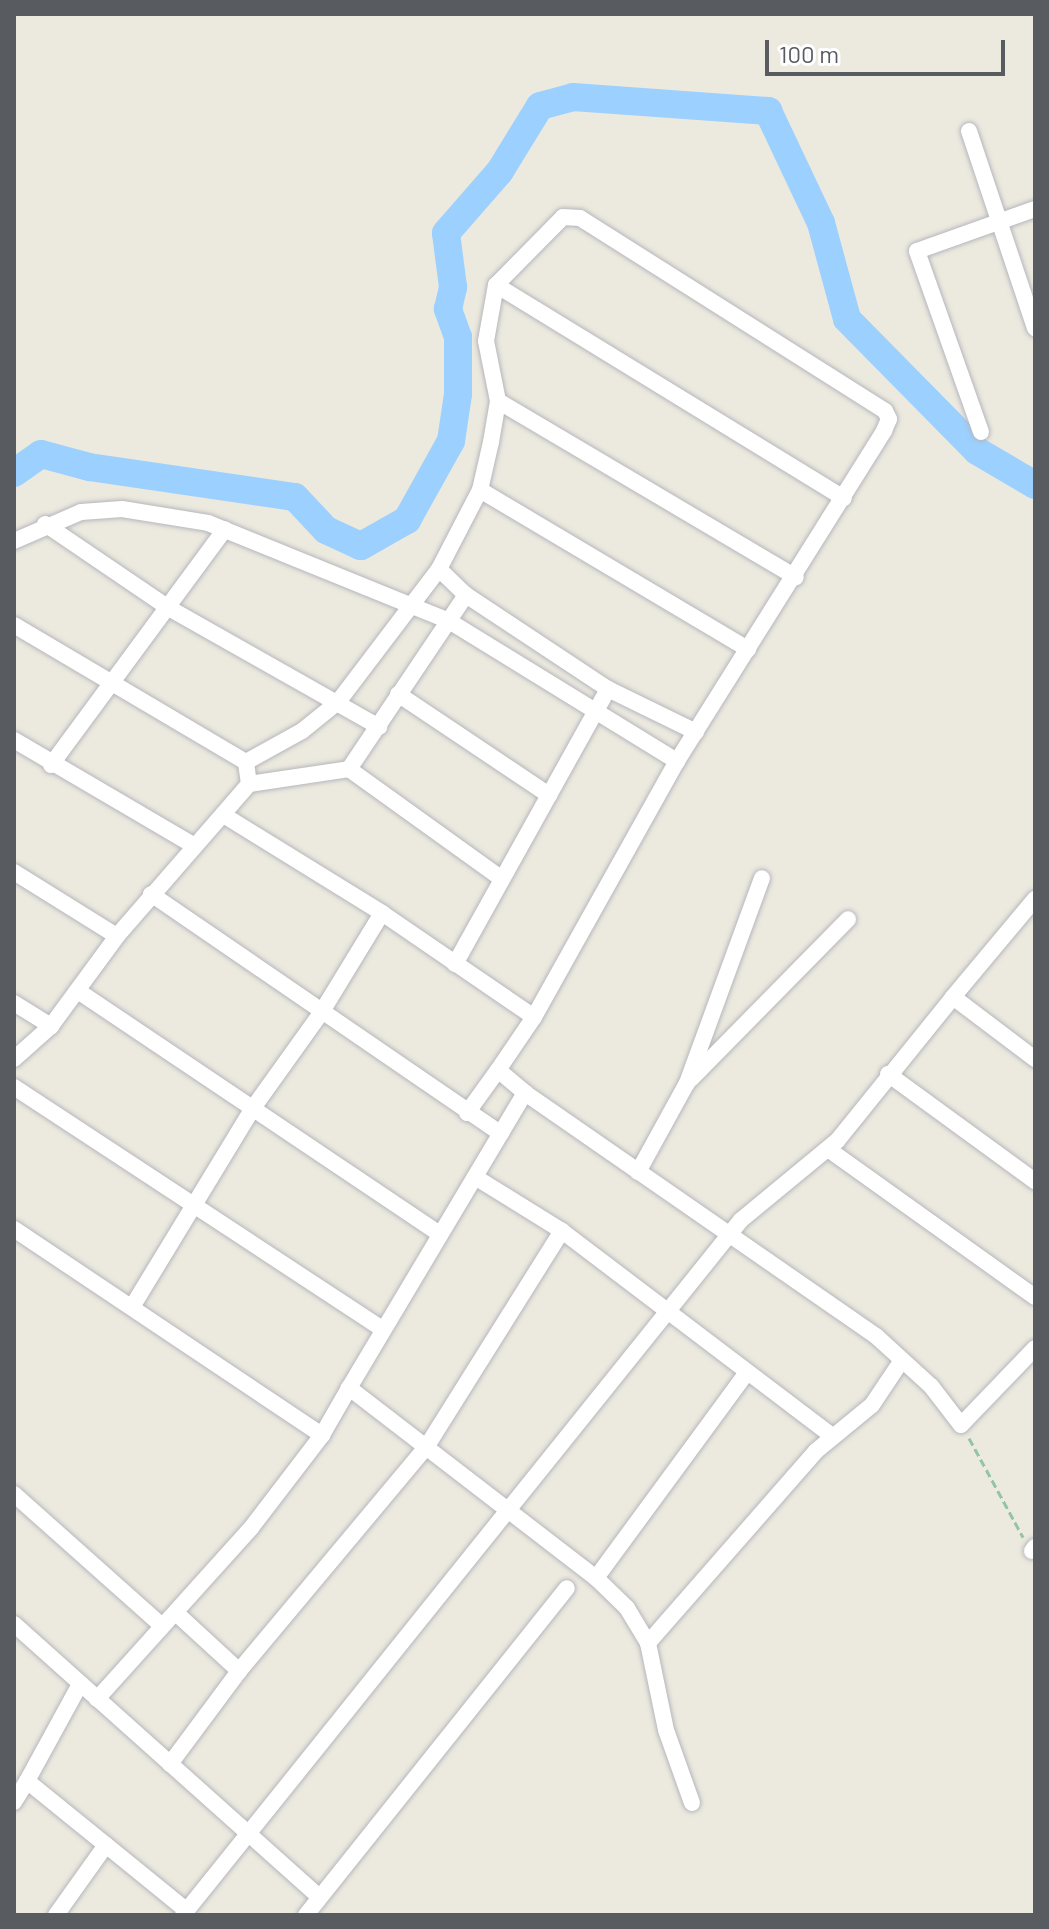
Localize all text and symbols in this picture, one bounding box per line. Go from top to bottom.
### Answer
scale bar [769,24,1009,74]
text: 100 m [779,39,839,68]

